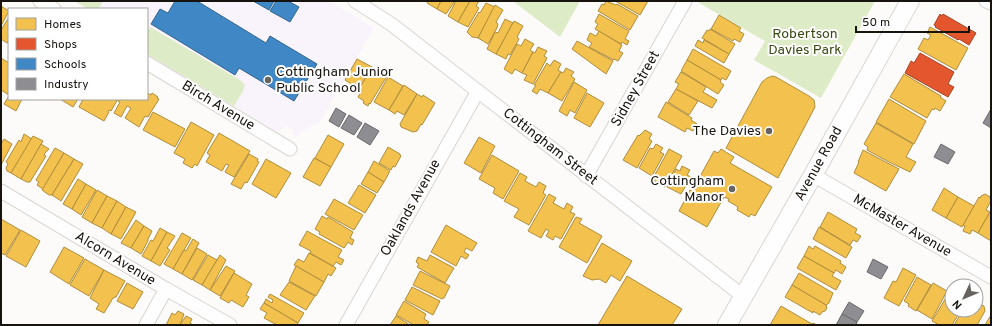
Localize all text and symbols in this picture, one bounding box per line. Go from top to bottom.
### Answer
legend [8,8,148,100]
scale bar [856,8,969,34]
text: 50 m [862,15,890,31]
text: Homes [44,17,81,33]
park label: Robertson Davies Park [768,26,842,59]
text: Shops [44,37,77,53]
street label: Sidney Street [608,48,664,130]
text: Schools [44,57,86,73]
place label: Cottingham Junior Public School [276,64,394,97]
marker: Cottingham Junior Public School [263,75,273,85]
text: Industry [44,77,89,93]
street label: Birch Avenue [178,78,258,134]
street label: Cottingham Street [499,105,601,189]
place label: The Davies [693,123,761,140]
street label: Avenue Road [792,124,846,204]
marker: The Davies [764,126,774,136]
street label: Oaklands Avenue [377,157,445,259]
place label: Cottingham Manor [650,173,725,206]
marker: Cottingham Manor [727,184,737,194]
street label: McMaster Avenue [850,191,954,261]
street label: Alcorn Avenue [72,228,158,290]
north arrow [944,278,984,318]
text: N [950,297,965,312]

